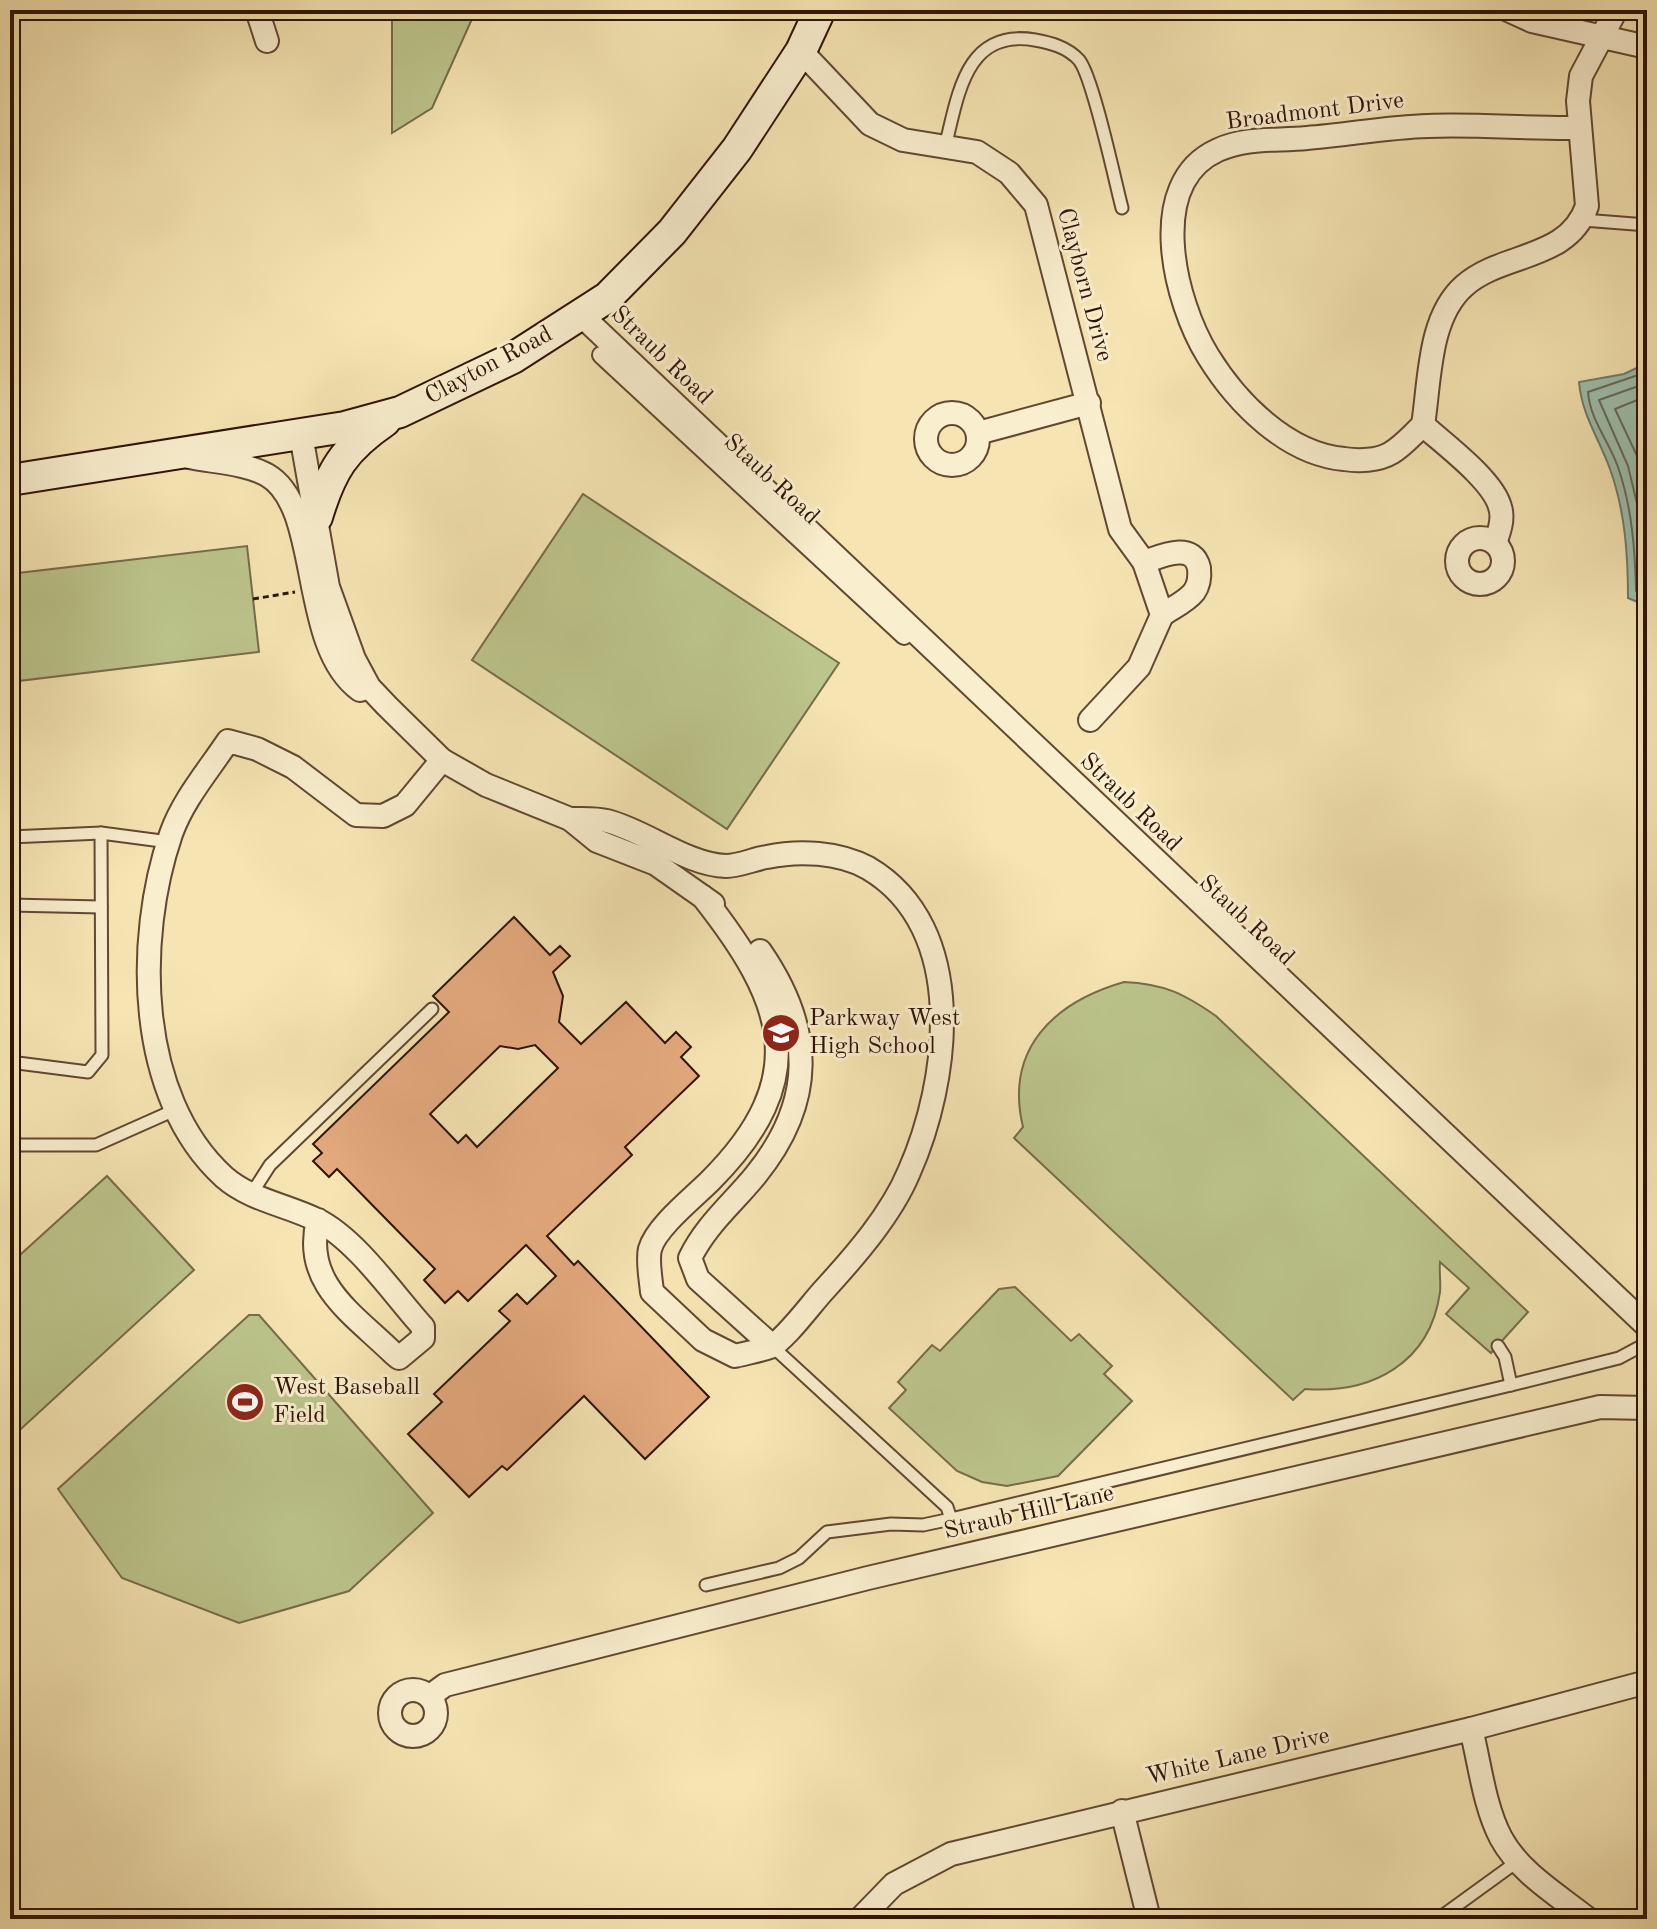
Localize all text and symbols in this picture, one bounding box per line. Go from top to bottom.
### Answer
street label: Broadmont Drive [1225,89,1405,135]
street label: Clayborn Drive [1052,206,1116,364]
street label: Straub Road [606,302,716,410]
street label: Clayton Road [421,322,557,410]
street label: Staub Road [719,430,823,530]
street label: Straub Road [1075,749,1185,857]
street label: Staub Road [1194,871,1298,971]
place label: Parkway West High School [809,1007,960,1059]
school or university icon: Parkway West High School [760,1012,802,1054]
place label: West Baseball Field [273,1376,420,1428]
sports icon: West Baseball Field [224,1381,266,1423]
street label: Straub Hill Lane [942,1482,1116,1544]
street label: White Lane Drive [1144,1724,1332,1790]

